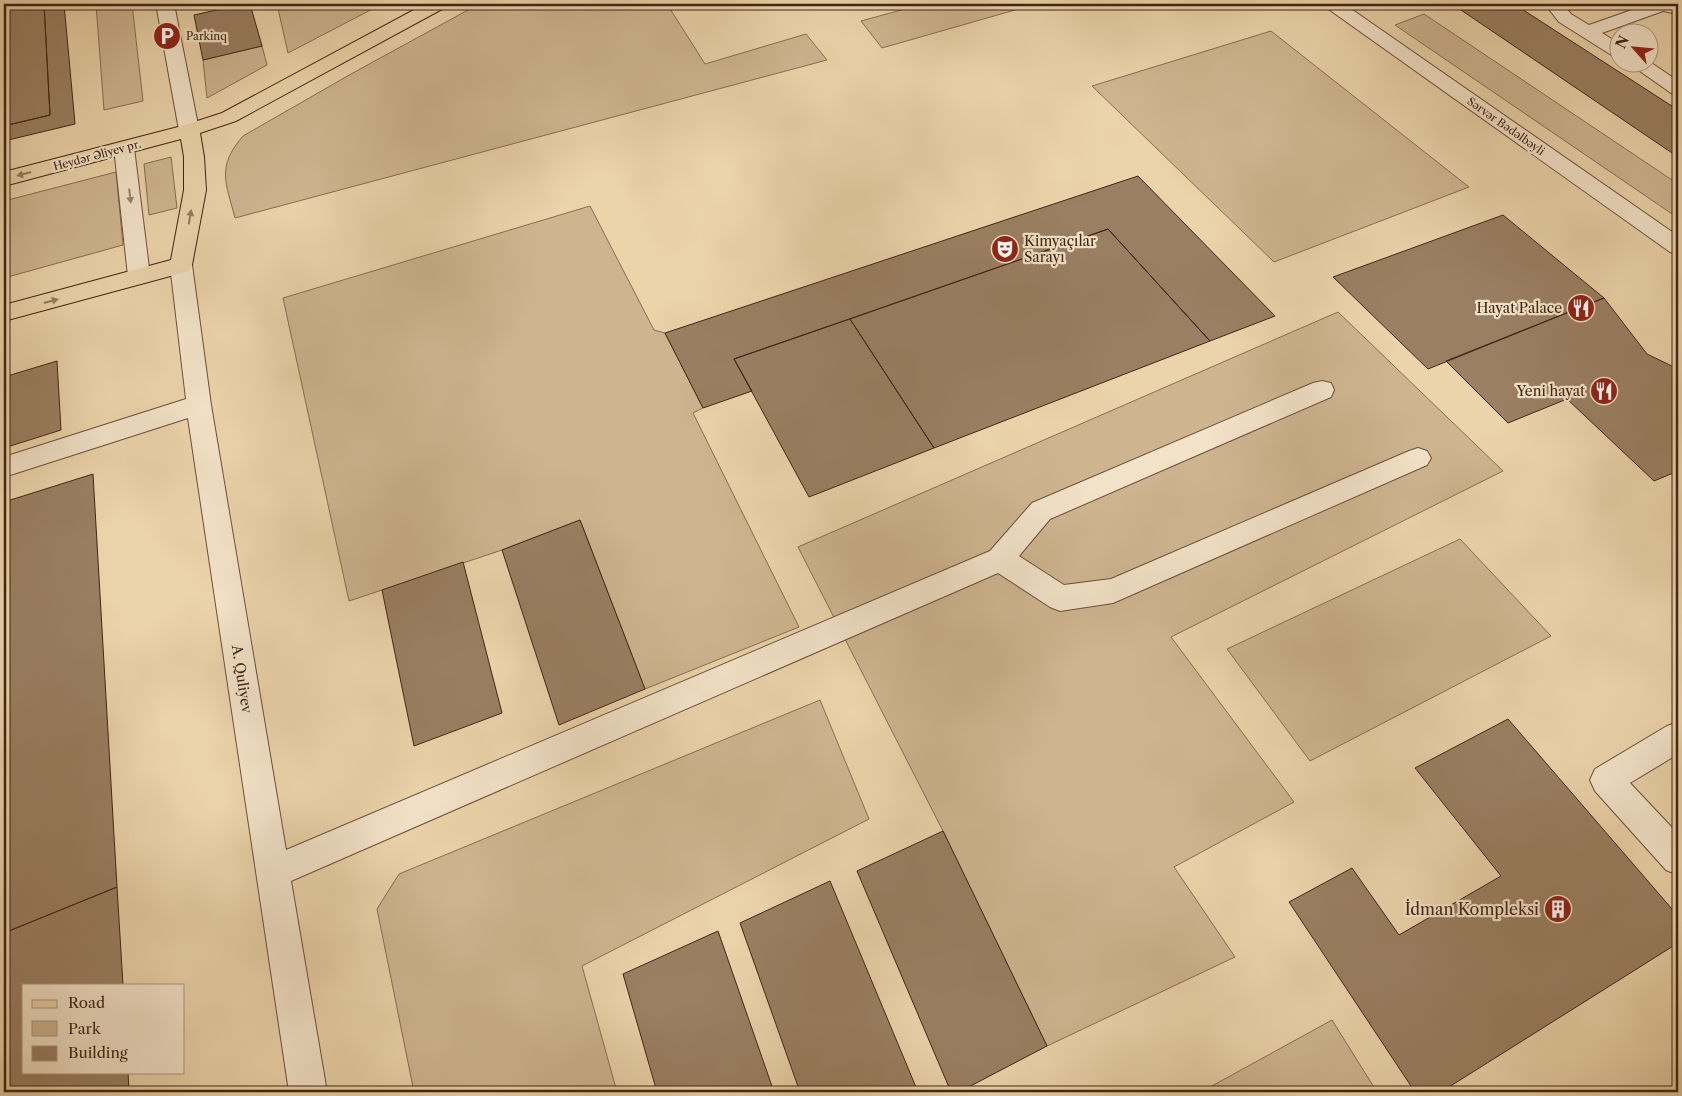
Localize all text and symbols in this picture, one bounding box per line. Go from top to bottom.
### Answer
parking icon: Parkinq [152,21,182,51]
north arrow [1610,22,1660,72]
place label: Parkinq [186,29,227,43]
text: N [1612,33,1633,52]
street label: Sərvər Bədəlbəyli [1464,94,1548,158]
street label: Heydər Əliyev pr. [52,137,143,173]
one-way arrow [16,170,31,178]
one-way arrow [126,188,134,204]
one-way arrow [186,209,194,225]
place label: Kimyaçılar Sarayı [1024,232,1096,266]
theatre icon: Kimyaçılar Sarayı [990,234,1020,264]
restaurant icon: Hayat Palace [1566,293,1596,323]
one-way arrow [43,296,58,304]
place label: Hayat Palace [1476,299,1562,317]
restaurant icon: Yeni hayat [1589,376,1619,406]
place label: Yeni hayat [1516,382,1585,400]
street label: A. Quliyev [228,643,256,715]
building icon: İdman Kompleksi [1543,894,1573,924]
place label: İdman Kompleksi [1405,899,1539,919]
legend [22,984,185,1074]
text: Road [68,993,105,1012]
text: Park [68,1019,102,1038]
text: Building [68,1043,128,1062]

